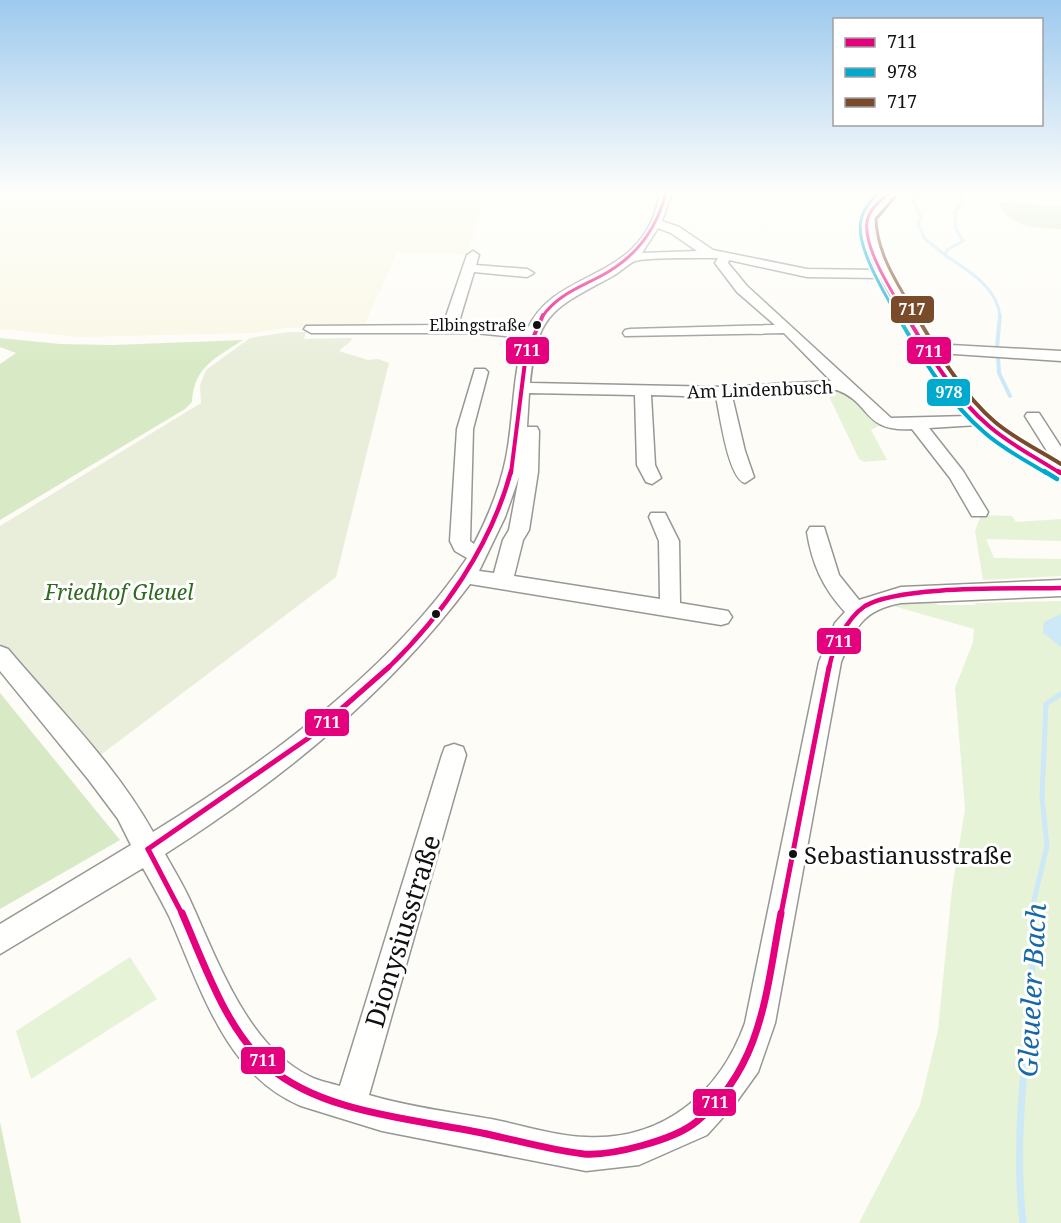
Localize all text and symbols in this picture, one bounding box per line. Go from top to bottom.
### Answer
legend [833,18,1043,126]
text: 711 [887,29,917,53]
text: 978 [887,59,917,83]
text: 717 [887,89,917,113]
line badge: 717 [890,295,935,324]
text: 717 [898,298,926,320]
place label: Elbingstraße [429,314,526,336]
marker: Elbingstraße [531,319,543,331]
line badge: 711 [505,336,550,365]
line badge: 711 [906,336,952,365]
text: 711 [513,339,541,361]
text: 711 [915,340,943,362]
street label: Am Lindenbusch [687,374,833,404]
line badge: 978 [926,378,971,407]
text: 978 [935,381,963,403]
park label: Friedhof Gleuel [44,578,194,606]
unlabelled marker [430,608,442,620]
line badge: 711 [816,627,862,655]
text: 711 [825,630,853,652]
line badge: 711 [304,708,350,737]
text: 711 [313,711,341,733]
street label: Dionysiusstraße [356,830,448,1032]
place label: Sebastianusstraße [804,838,1012,871]
marker: Sebastianusstraße [787,848,799,860]
water label: Gleueler Bach [1008,902,1054,1078]
line badge: 711 [240,1046,286,1075]
text: 711 [249,1049,277,1071]
line badge: 711 [692,1088,737,1117]
text: 711 [701,1091,729,1113]

